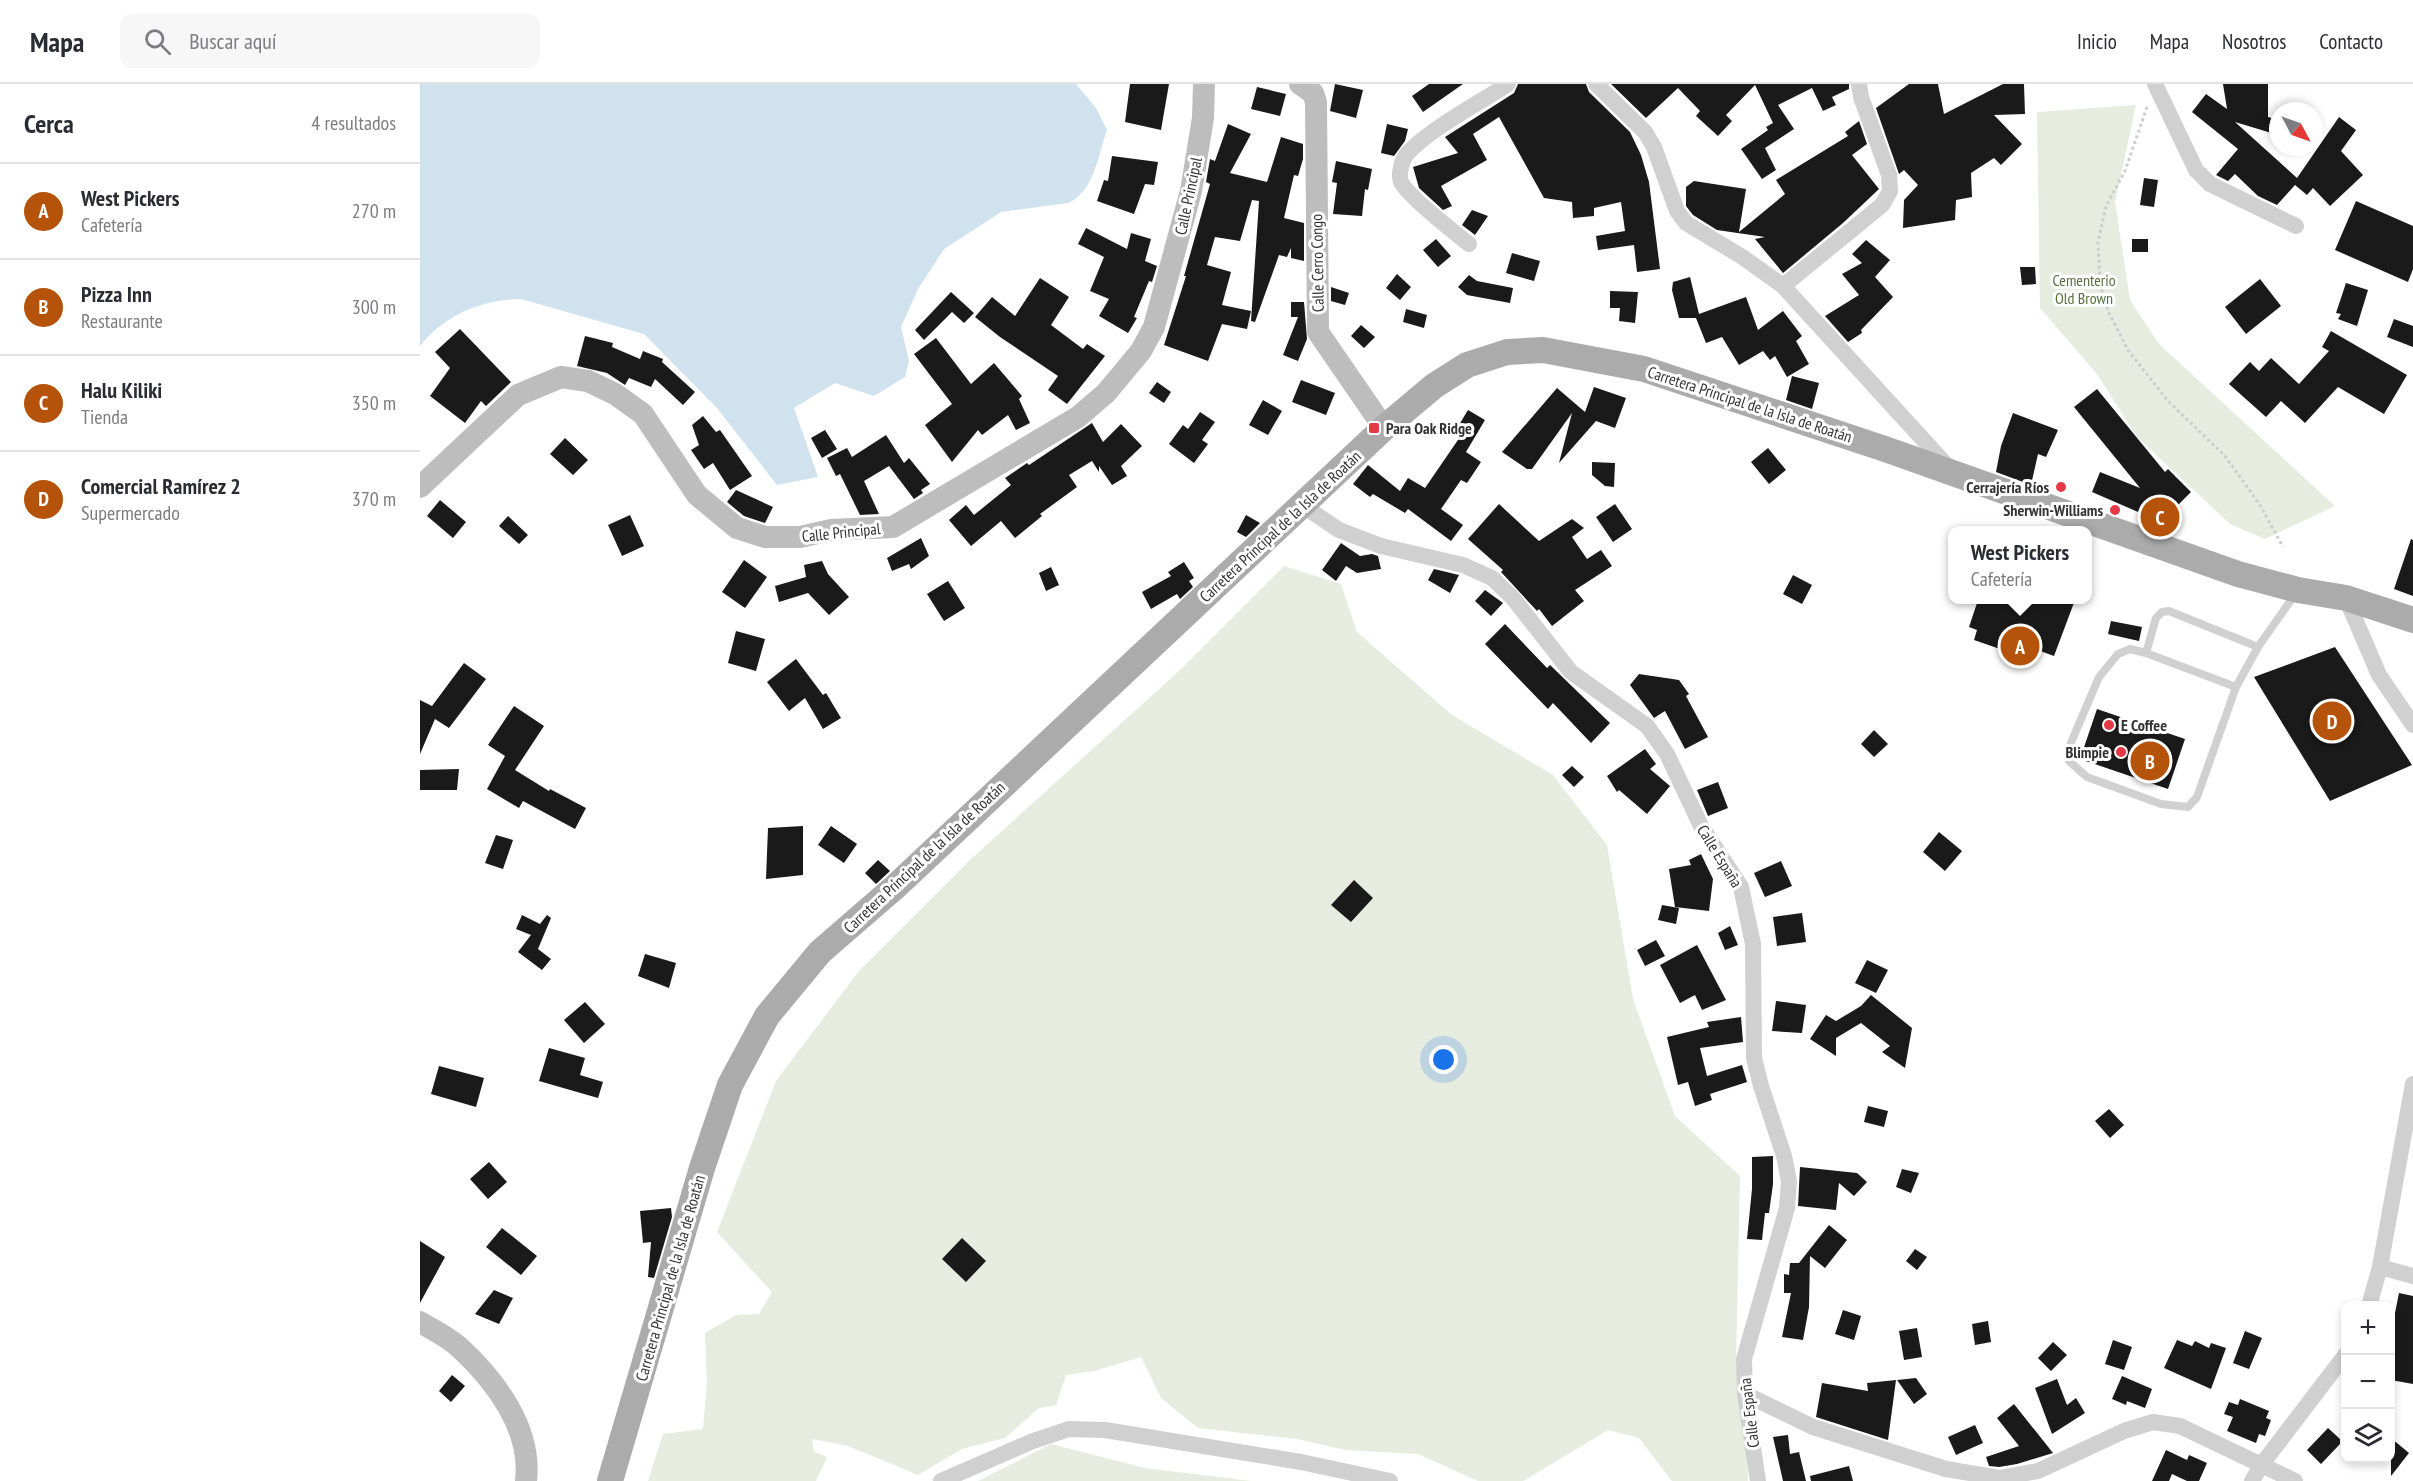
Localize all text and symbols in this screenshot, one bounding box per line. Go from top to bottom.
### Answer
search box [120,14,540,68]
text: Mapa [30,23,84,60]
icon: search [141,25,174,58]
text: Buscar aquí [189,27,277,55]
text: Inicio [2077,28,2117,55]
text: Mapa [2150,28,2189,55]
text: Nosotros [2222,28,2286,55]
text: Contacto [2319,28,2383,55]
north arrow [2269,102,2323,156]
text: Cerca [24,107,74,140]
text: 4 resultados [311,110,396,136]
street label: Calle Principal [1170,155,1206,237]
text: West Pickers [81,184,179,212]
text: A [38,198,49,224]
text: 270 m [352,198,396,224]
text: Cafetería [81,212,143,238]
street label: Calle Cerro Congo [1306,214,1328,312]
park label: Cementerio Old Brown [2052,270,2116,308]
text: Pizza Inn [81,280,152,308]
text: B [39,294,48,320]
text: 300 m [352,294,396,320]
text: Restaurante [81,308,163,334]
street label: Carretera Principal de la Isla de Roatán [1645,362,1855,446]
text: Halu Kiliki [81,376,162,404]
text: C [39,390,48,416]
text: 350 m [352,390,396,416]
text: Tienda [81,404,128,430]
place label: Para Oak Ridge [1386,418,1472,438]
marker: Para Oak Ridge [1367,421,1381,435]
street label: Carretera Principal de la Isla de Roatán [1195,446,1365,606]
text: Comercial Ramírez 2 [81,472,241,500]
place label: Cerrajería Ríos [1966,477,2049,497]
marker: Cerrajería Ríos [2054,480,2068,494]
text: D [38,486,49,512]
text: 370 m [352,486,396,512]
pin: C [2140,494,2180,540]
text: Supermercado [81,500,180,526]
place label: Sherwin-Williams [2003,500,2103,520]
marker: Sherwin-Williams [2108,503,2122,517]
street label: Calle Principal [801,518,882,546]
popup [1948,526,2092,604]
text: West Pickers [1971,538,2069,566]
text: Cafetería [1971,566,2032,592]
pin: A [2000,624,2040,668]
pin: D [2312,698,2352,744]
place label: E Coffee [2121,715,2167,735]
marker: E Coffee [2102,718,2116,732]
pin: B [2130,738,2170,784]
place label: Blimpie [2065,742,2109,762]
marker: Blimpie [2114,745,2128,759]
street label: Carretera Principal de la Isla de Roatán [839,777,1009,937]
street label: Calle España [1693,821,1747,891]
your location [1429,1045,1458,1074]
street label: Carretera Principal de la Isla de Roatán [631,1173,709,1383]
map controls [2341,1301,2395,1463]
button: + [2341,1301,2395,1355]
button: − [2341,1355,2395,1409]
street label: Calle España [1735,1377,1763,1449]
button: layers [2341,1409,2395,1463]

